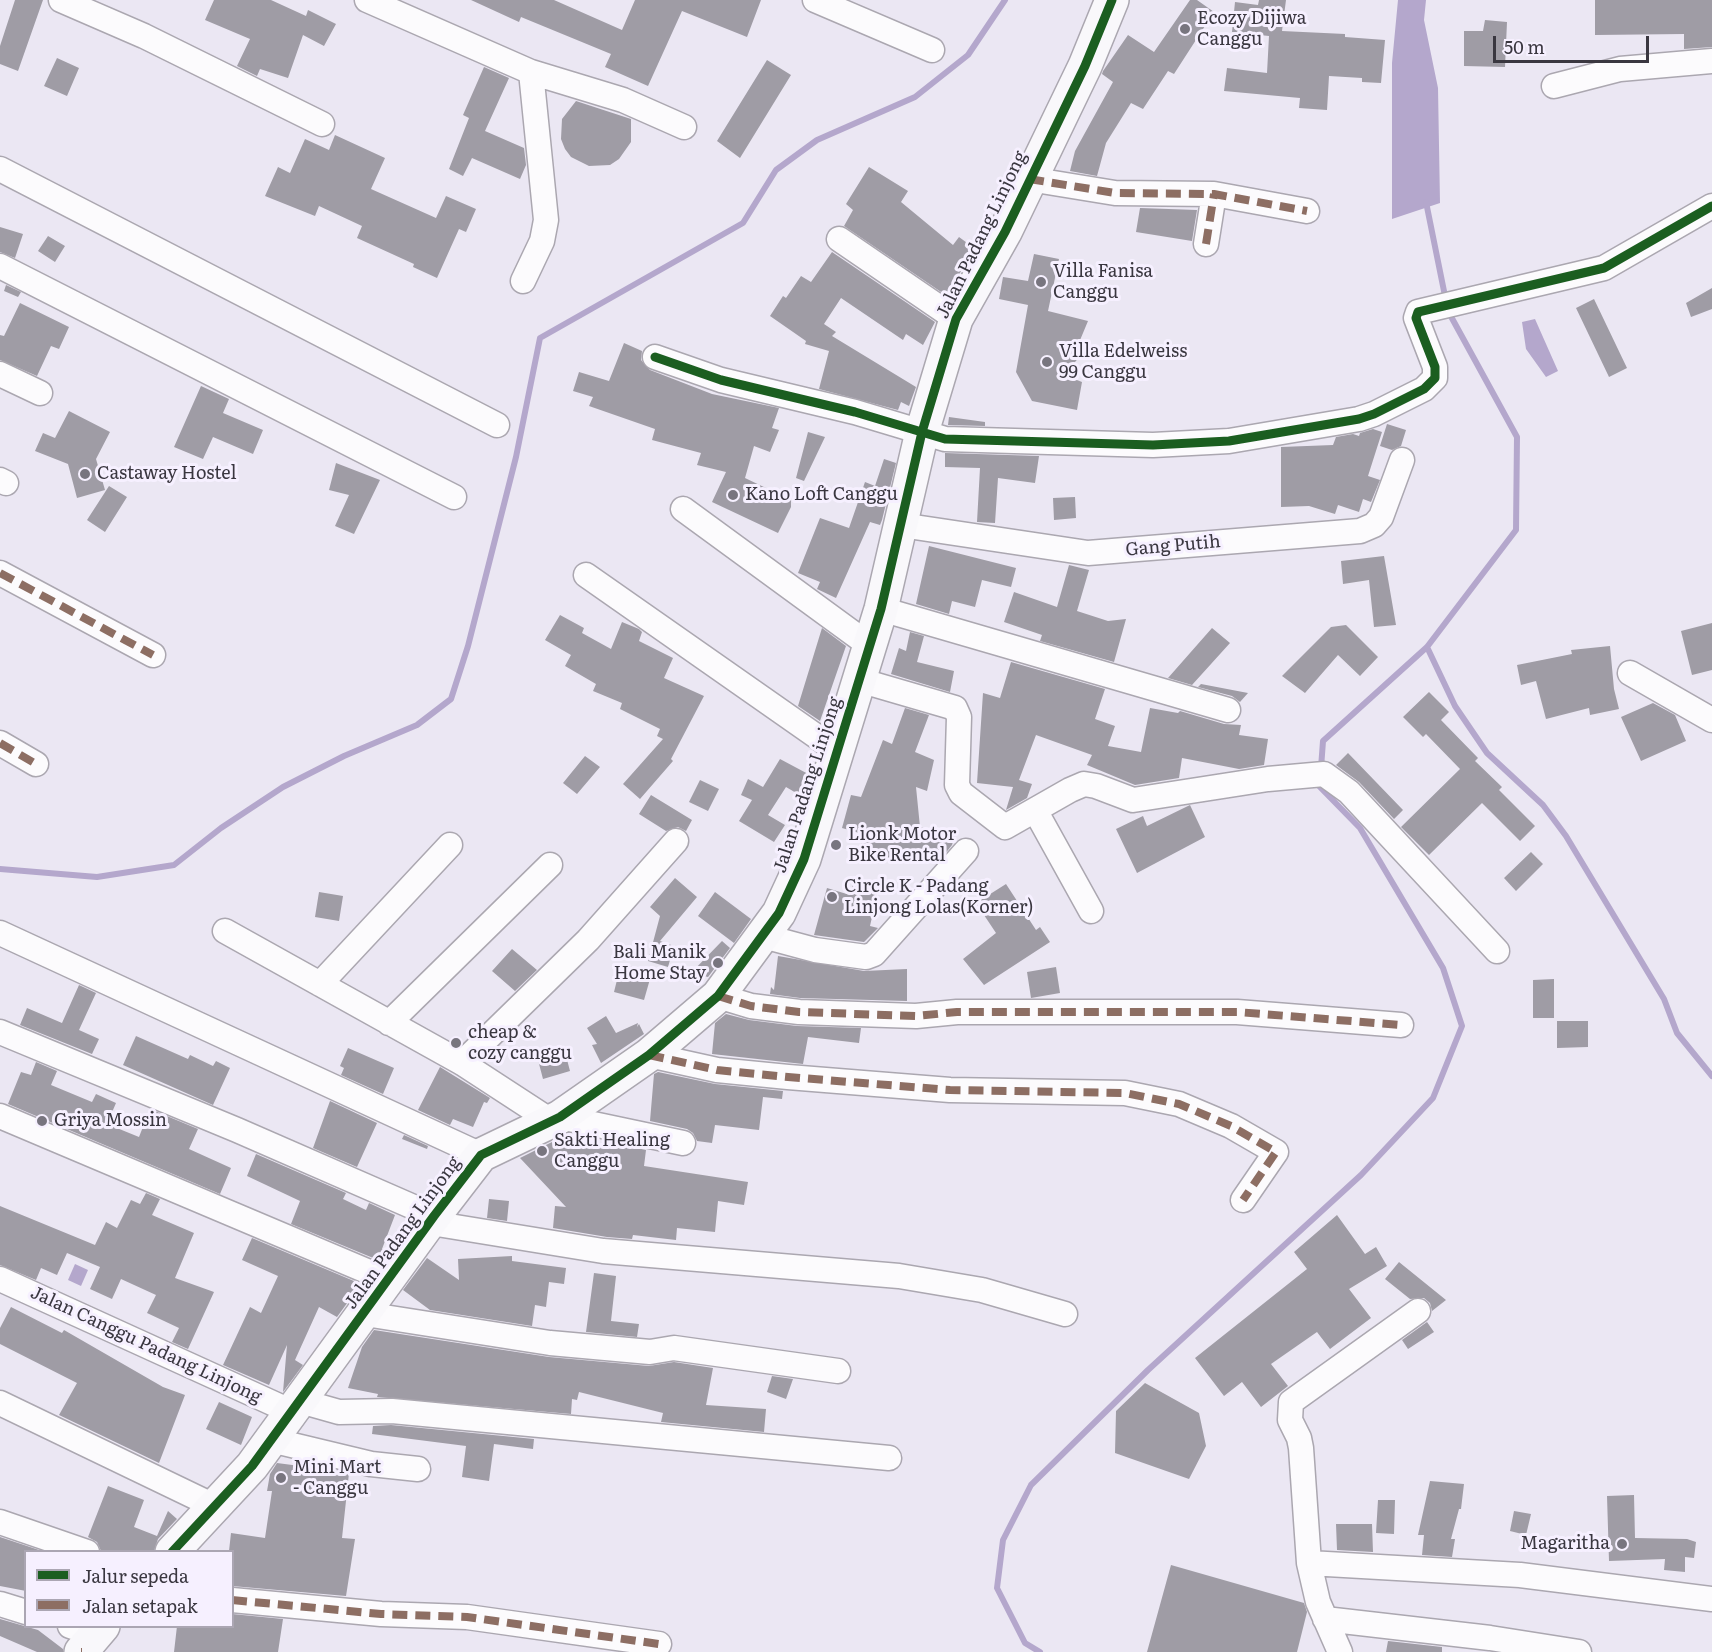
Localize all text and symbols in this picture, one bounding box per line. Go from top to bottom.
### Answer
place label: Ecozy Dijiwa Canggu [1197,8,1306,50]
marker: Ecozy Dijiwa Canggu [1178,22,1192,36]
scale bar [1496,24,1652,62]
text: 50 m [1504,33,1545,60]
street label: Jalan Padang Linjong [932,148,1032,322]
place label: Villa Fanisa Canggu [1053,261,1153,304]
marker: Villa Fanisa Canggu [1034,275,1048,289]
place label: Villa Edelweiss 99 Canggu [1059,341,1187,384]
marker: Villa Edelweiss 99 Canggu [1040,355,1054,369]
place label: Castaway Hostel [97,463,236,485]
marker: Castaway Hostel [78,467,92,481]
place label: Kano Loft Canggu [745,484,898,506]
marker: Kano Loft Canggu [726,488,740,502]
street label: Gang Putih [1124,531,1222,561]
street label: Jalan Padang Linjong [769,694,847,876]
place label: Lionk Motor Bike Rental [848,824,956,866]
marker: Lionk Motor Bike Rental [829,838,843,852]
place label: Circle K - Padang Linjong Lolas(Korner) [844,876,1034,918]
marker: Circle K - Padang Linjong Lolas(Korner) [825,890,839,904]
place label: Bali Manik Home Stay [613,942,706,984]
marker: Bali Manik Home Stay [711,956,725,970]
place label: cheap & cozy canggu [468,1022,572,1064]
marker: cheap & cozy canggu [449,1036,463,1050]
place label: Griya Mossin [54,1110,167,1132]
marker: Griya Mossin [35,1114,49,1128]
place label: Sakti Healing Canggu [554,1130,670,1172]
marker: Sakti Healing Canggu [535,1144,549,1158]
street label: Jalan Padang Linjong [340,1152,466,1314]
street label: Jalan Canggu Padang Linjong [27,1282,265,1408]
place label: Mini Mart - Canggu [293,1457,381,1500]
marker: Mini Mart - Canggu [274,1471,288,1485]
place label: Magaritha [1520,1533,1610,1555]
marker: Magaritha [1615,1537,1629,1551]
legend [24,1550,234,1628]
text: Jalur sepeda [82,1562,189,1589]
text: Jalan setapak [82,1592,198,1619]

